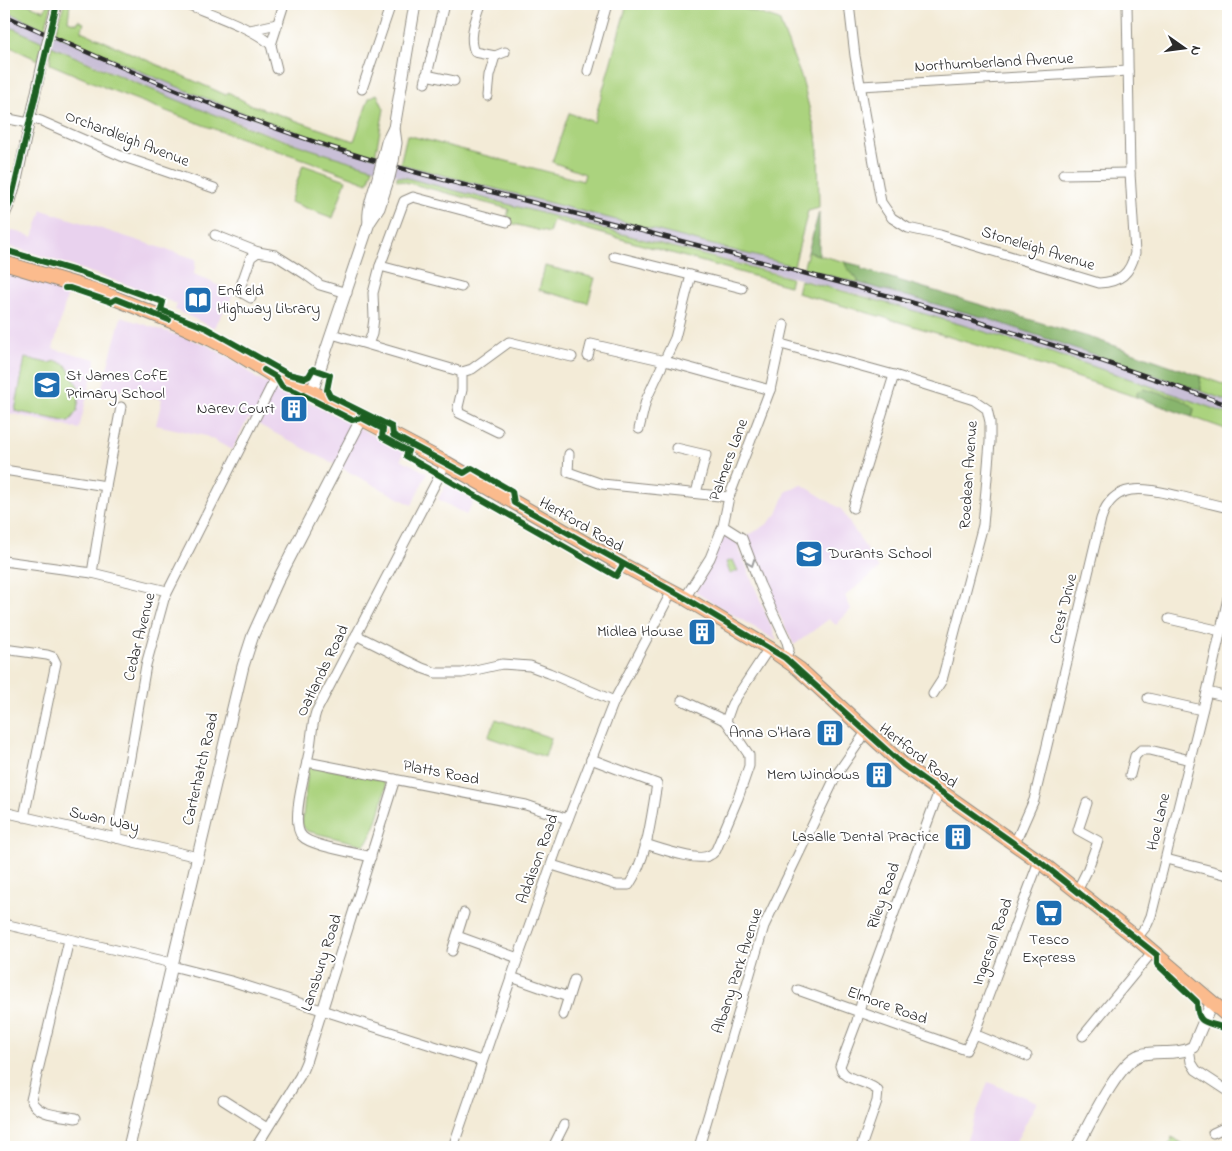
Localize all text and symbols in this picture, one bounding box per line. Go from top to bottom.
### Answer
north arrow [1160,22,1210,72]
text: N [1184,44,1206,58]
street label: Northumberland Avenue [914,47,1075,79]
street label: Orchardleigh Avenue [61,104,193,174]
street label: Stoneleigh Avenue [978,220,1099,278]
place label: Enfield Highway Library [217,279,320,321]
library icon: Enfield Highway Library [183,285,213,315]
place label: St James CofE Primary School [66,364,168,406]
school or university icon: St James CofE Primary School [32,370,62,400]
building icon: Narev Court [279,394,309,424]
place label: Narev Court [197,397,276,421]
street label: Palmers Lane [703,415,755,504]
street label: Roedean Avenue [953,419,985,530]
street label: Hertford Road [534,491,628,559]
school or university icon: Durants School [794,539,824,569]
place label: Durants School [827,542,932,566]
one-way arrow [745,558,755,567]
street label: Crest Drive [1044,570,1085,647]
street label: Cedar Avenue [117,589,163,684]
building icon: Midlea House [687,617,717,647]
place label: Midlea House [597,620,684,644]
street label: Oatlands Road [290,621,356,721]
street label: Carterhatch Road [176,710,226,828]
building icon: Anna O'Hara [815,718,845,748]
street label: Hertford Road [873,718,963,794]
place label: Anna O'Hara [729,721,811,745]
street label: Platts Road [401,754,481,792]
building icon: Mem Windows [864,760,894,790]
place label: Mem Windows [767,763,860,787]
street label: Hoe Lane [1141,790,1177,853]
street label: Swan Way [67,800,142,840]
street label: Addison Road [511,811,565,907]
building icon: Lasalle Dental Practice [943,822,973,852]
place label: Lasalle Dental Practice [792,825,940,849]
street label: Riley Road [861,859,907,933]
street label: Ingersoll Road [966,895,1020,989]
supermarket icon: Tesco Express [1034,898,1064,928]
street label: Albany Park Avenue [706,904,770,1037]
street label: Lansbury Road [295,911,349,1015]
place label: Tesco Express [1022,928,1076,970]
street label: Elmore Road [843,980,931,1032]

